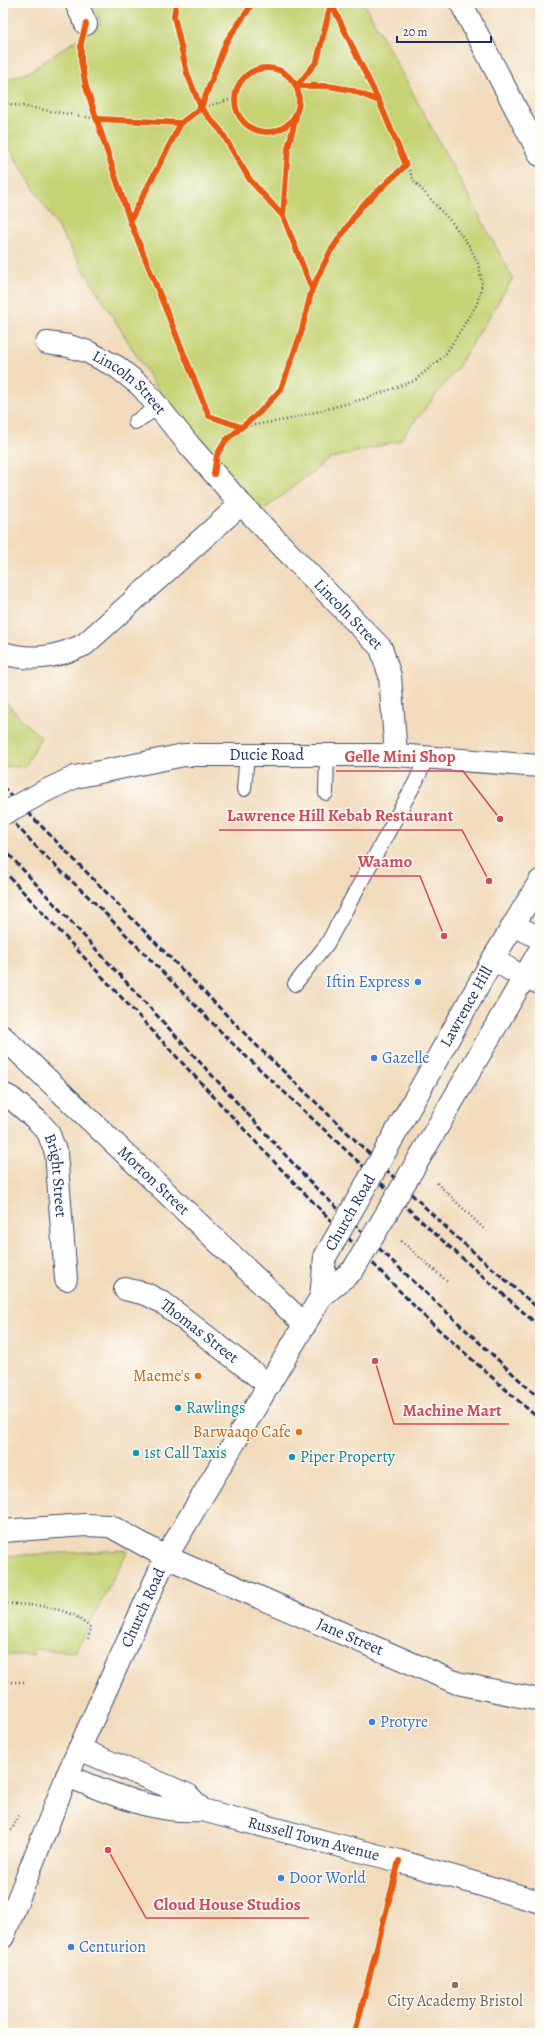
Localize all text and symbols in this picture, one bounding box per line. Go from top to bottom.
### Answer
scale bar [397,18,491,44]
text: 20 m [403,24,427,40]
street label: Lincoln Street [89,345,171,419]
street label: Lincoln Street [309,574,388,655]
callout: Gelle Mini Shop [336,742,463,771]
street label: Ducie Road [229,744,305,766]
text: Gelle Mini Shop [344,745,456,768]
callout: Lawrence Hill Kebab Restaurant [219,801,462,830]
text: Lawrence Hill Kebab Restaurant [227,804,454,827]
callout: Waamo [350,847,420,876]
text: Waamo [357,850,413,873]
street label: Lawrence Hill [435,962,498,1051]
place label: Iftin Express [326,971,410,993]
marker: Iftin Express [413,977,423,987]
place label: Gazelle [382,1047,429,1069]
marker: Gazelle [369,1053,379,1063]
street label: Bright Street [39,1130,72,1218]
street label: Morton Street [113,1141,194,1220]
street label: Church Road [320,1170,381,1255]
street label: Thomas Street [156,1294,243,1368]
place label: Maeme's [133,1365,190,1387]
marker: Maeme's [193,1371,203,1381]
callout: Machine Mart [394,1395,509,1424]
place label: Rawlings [186,1397,246,1419]
text: Machine Mart [402,1399,502,1422]
marker: Rawlings [173,1403,183,1413]
place label: Barwaaqo Cafe [193,1421,291,1443]
marker: Barwaaqo Cafe [294,1427,304,1437]
place label: 1st Call Taxis [144,1442,227,1464]
place label: Piper Property [300,1446,396,1468]
marker: 1st Call Taxis [131,1448,141,1458]
marker: Piper Property [287,1452,297,1462]
street label: Church Road [116,1564,171,1651]
street label: Jane Street [313,1613,387,1661]
place label: Protyre [380,1711,428,1733]
marker: Protyre [367,1717,377,1727]
street label: Russell Town Avenue [245,1811,382,1867]
place label: Door World [289,1867,366,1889]
marker: Door World [276,1873,286,1883]
callout: Cloud House Studios [146,1889,309,1918]
text: Cloud House Studios [153,1893,301,1916]
place label: Centurion [79,1936,146,1958]
marker: Centurion [66,1942,76,1952]
marker: City Academy Bristol [450,1980,460,1990]
place label: City Academy Bristol [387,1990,523,2012]

